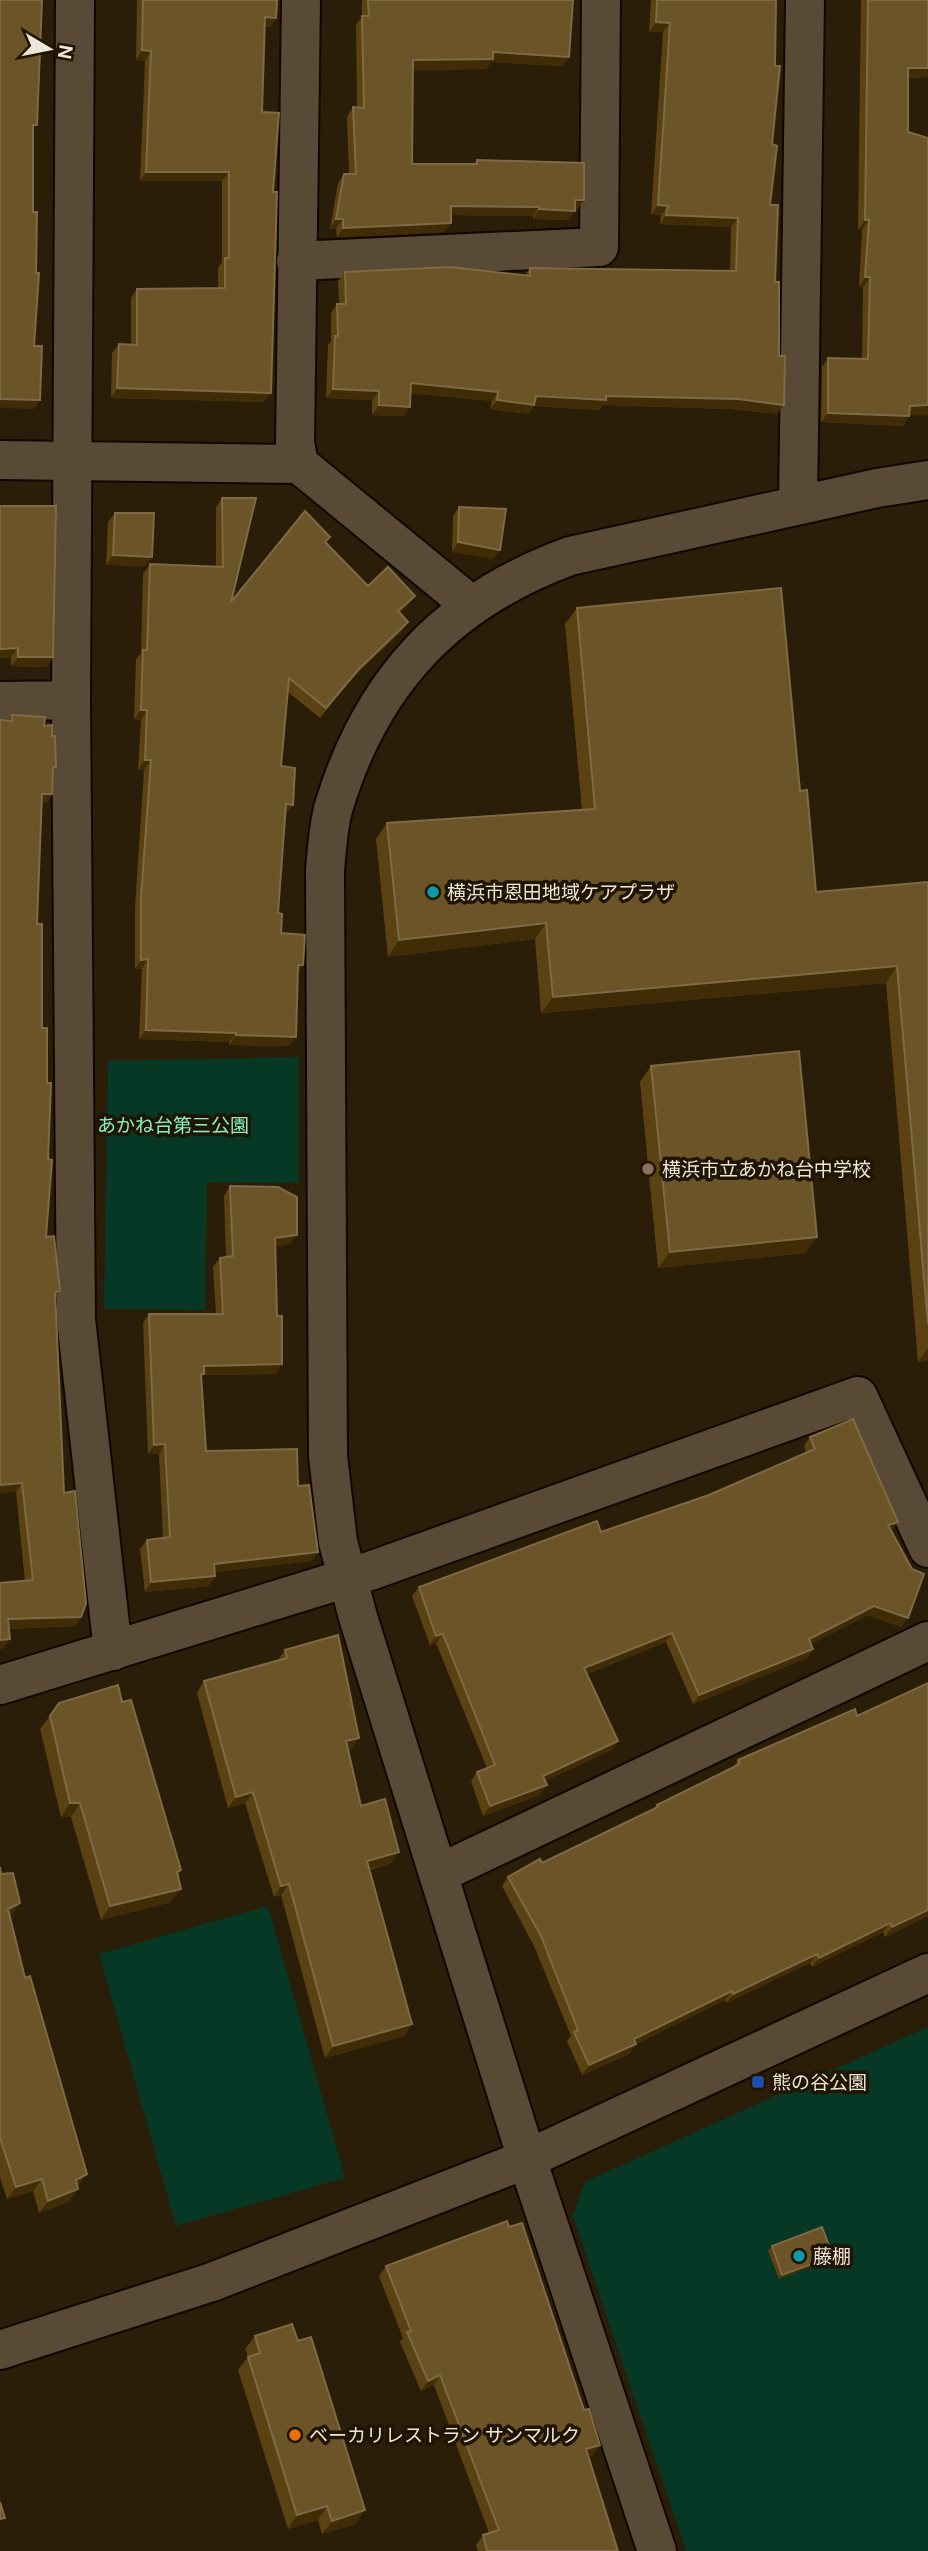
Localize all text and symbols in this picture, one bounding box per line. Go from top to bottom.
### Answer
north arrow [14,14,84,84]
text: N [52,43,79,61]
place label: 横浜市恩田地域ケアプラザ [447,880,675,905]
marker: 横浜市恩田地域ケアプラザ [425,884,441,900]
park label: あかね台第三公園 [97,1113,249,1138]
place label: 横浜市立あかね台中学校 [662,1157,871,1182]
marker: 横浜市立あかね台中学校 [640,1161,656,1177]
place label: 熊の谷公園 [772,2070,867,2095]
marker: 熊の谷公園 [750,2074,766,2090]
place label: 藤棚 [813,2244,851,2269]
marker: 藤棚 [791,2248,807,2264]
place label: ベーカリレストラン サンマルク [309,2423,580,2448]
marker: ベーカリレストラン サンマルク [287,2427,303,2443]

